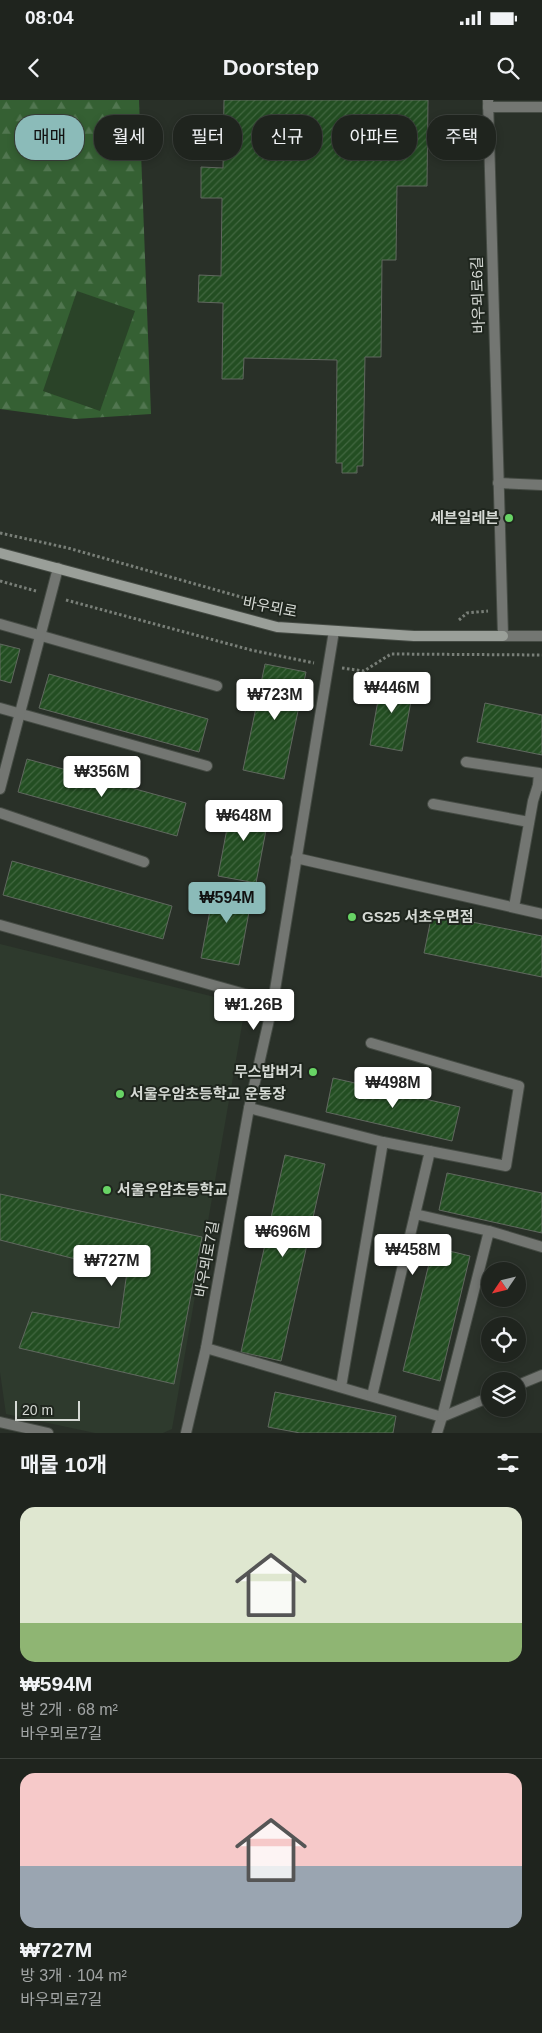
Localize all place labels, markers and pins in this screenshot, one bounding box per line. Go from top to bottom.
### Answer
place label: 세븐일레븐 [430,509,499,526]
marker: 세븐일레븐 [503,512,515,524]
pin: ₩446M [357,672,427,714]
pin: ₩723M [240,678,310,721]
pin: ₩356M [67,756,137,798]
pin: ₩648M [209,800,279,842]
pin: ₩594M [192,882,262,924]
place label: GS25 서초우면점 [362,908,474,925]
marker: GS25 서초우면점 [346,911,358,923]
pin: ₩1.26B [213,988,295,1031]
place label: 무스밥버거 [234,1063,303,1080]
marker: 무스밥버거 [307,1066,319,1078]
pin: ₩498M [358,1066,428,1109]
place label: 서울우암초등학교 운동장 [130,1085,286,1102]
marker: 서울우암초등학교 운동장 [114,1088,126,1100]
place label: 서울우암초등학교 [117,1181,228,1198]
marker: 서울우암초등학교 [101,1184,113,1196]
pin: ₩696M [248,1216,318,1258]
pin: ₩458M [378,1234,448,1276]
pin: ₩727M [77,1244,147,1287]

